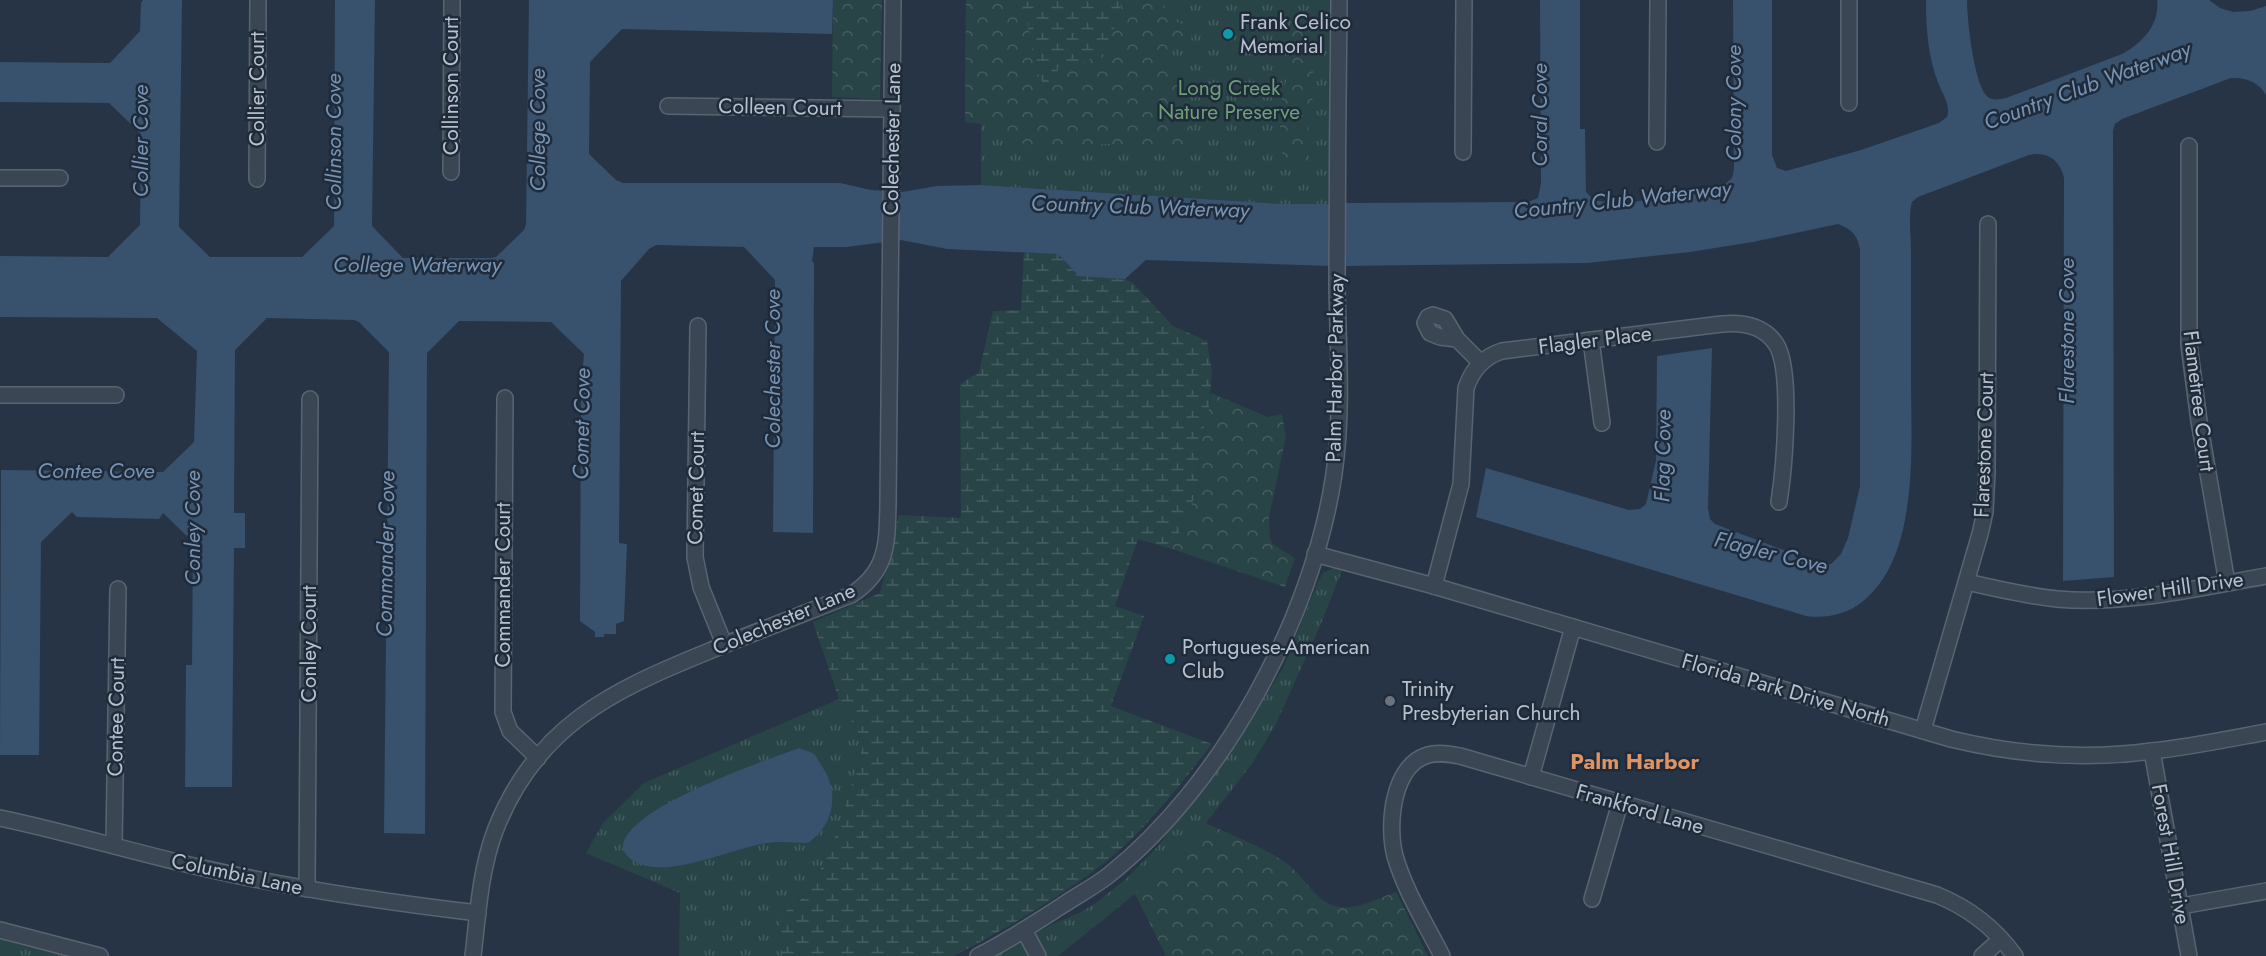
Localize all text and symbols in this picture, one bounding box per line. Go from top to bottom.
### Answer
place label: Frank Celico Memorial [1240,7,1351,61]
street label: Collinson Court [436,17,466,155]
marker: Frank Celico Memorial [1221,27,1235,41]
street label: Collier Court [242,32,272,146]
water label: Country Club Waterway [1979,32,2197,137]
water label: Colony Cove [1717,45,1749,161]
street label: Colechester Lane [876,62,908,216]
water label: Coral Cove [1523,63,1555,167]
water label: College Cove [521,69,553,191]
park label: Long Creek Nature Preserve [1158,73,1300,127]
water label: Collinson Cove [317,74,349,210]
water label: Collier Cove [124,85,156,197]
street label: Colleen Court [718,91,842,123]
water label: Country Club Waterway [1512,171,1734,226]
water label: Country Club Waterway [1030,186,1251,226]
water label: College Waterway [333,248,503,280]
water label: Flarestone Cove [2050,258,2082,404]
street label: Palm Harbor Parkway [1318,272,1352,463]
water label: Colechester Cove [756,289,788,449]
street label: Flagler Place [1537,318,1654,362]
street label: Flametree Court [2175,329,2223,473]
water label: Comet Cove [564,368,598,480]
street label: Flarestone Court [1966,372,2002,518]
water label: Flag Cove [1645,409,1679,503]
street label: Comet Court [680,431,712,545]
water label: Contee Cove [37,454,155,486]
water label: Conley Cove [176,470,208,586]
water label: Commander Cove [368,471,402,637]
street label: Commander Court [488,502,518,668]
water label: Flagler Cove [1711,522,1831,582]
street label: Flower Hill Drive [2095,564,2245,614]
street label: Colechester Lane [708,575,860,663]
street label: Conley Court [294,586,324,702]
place label: Portuguese-American Club [1182,632,1370,686]
street label: Florida Park Drive North [1678,646,1894,734]
marker: Portuguese-American Club [1163,652,1177,666]
street label: Contee Court [100,657,132,777]
place label: Trinity Presbyterian Church [1402,674,1580,728]
marker: Trinity Presbyterian Church [1383,694,1397,708]
district label: Palm Harbor [1570,745,1700,777]
street label: Frankford Lane [1572,776,1708,842]
street label: Forest Hill Drive [2144,781,2198,927]
street label: Columbia Lane [169,845,305,903]

